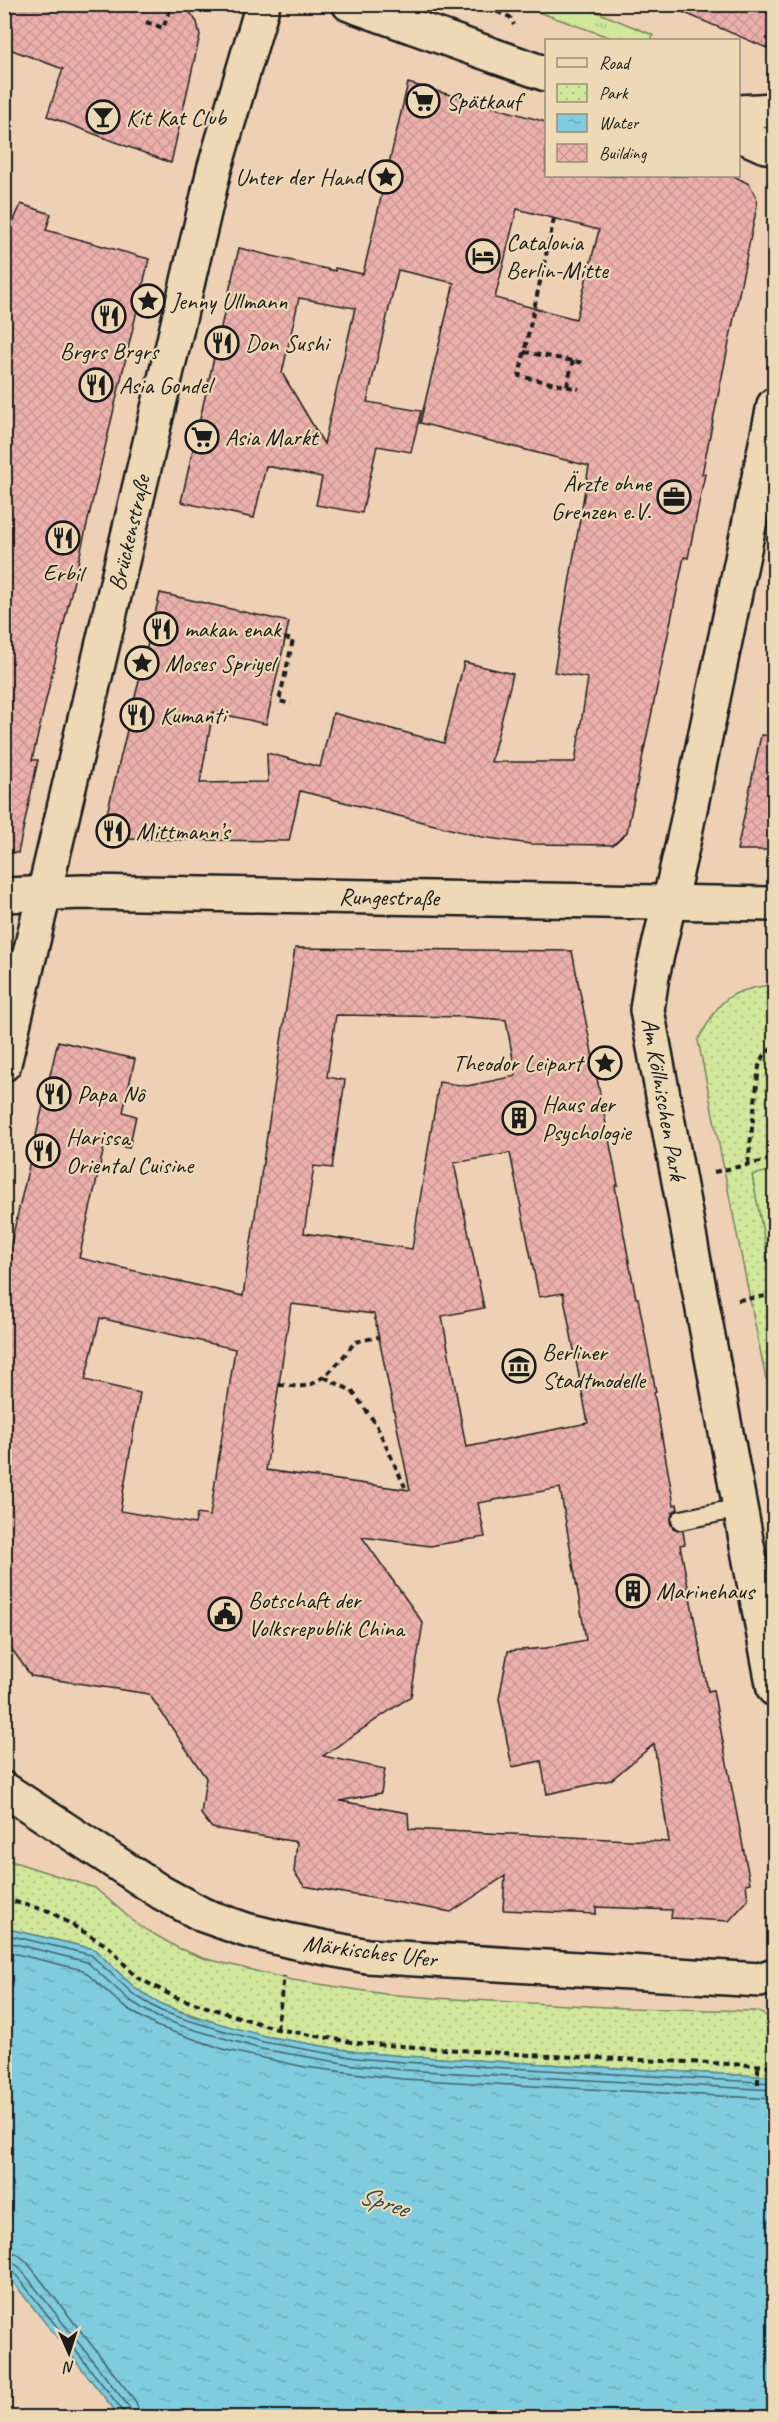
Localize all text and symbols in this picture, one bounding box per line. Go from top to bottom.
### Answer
legend [545,39,740,177]
text: Road [599,52,632,74]
text: Park [599,82,629,104]
supermarket icon: Spätkauf [405,83,441,119]
place label: Spätkauf [446,86,526,116]
bar icon: Kit Kat Club [85,99,121,135]
place label: Kit Kat Club [126,102,227,132]
text: Water [599,112,640,134]
text: Building [599,142,648,164]
place icon: Unter der Hand [368,159,404,195]
place label: Unter der Hand [235,162,367,192]
place label: Catalonia Berlin-Mitte [506,227,610,285]
hotel icon: Catalonia Berlin-Mitte [465,238,501,274]
place icon: Jenny Ullmann [130,283,166,319]
place label: Jenny Ullmann [170,286,288,316]
restaurant icon: Brgrs Brgrs [91,298,127,334]
restaurant icon: Don Sushi [204,325,240,361]
place label: Don Sushi [245,328,332,358]
place label: Brgrs Brgrs [60,336,160,366]
restaurant icon: Asia Gondel [78,367,114,403]
place label: Asia Gondel [119,370,215,400]
supermarket icon: Asia Markt [184,419,220,455]
place label: Asia Markt [225,422,319,452]
place label: Ärzte ohne Grenzen e.V. [551,468,653,526]
street label: Brückenstraße [101,470,157,594]
office icon: Ärzte ohne Grenzen e.V. [656,479,692,515]
restaurant icon: Erbil [45,520,81,556]
place label: Erbil [43,558,87,588]
restaurant icon: makan enak [143,611,179,647]
place label: makan enak [184,614,283,644]
place icon: Moses Spriyel [124,645,160,681]
place label: Moses Spriyel [165,648,279,678]
restaurant icon: Kumanti [119,697,155,733]
place label: Kumanti [160,700,229,730]
restaurant icon: Mittmann’s [95,813,131,849]
place label: Mittmann’s [136,816,232,846]
street label: Rungestraße [339,881,442,913]
street label: Am Köllnischen Park [635,1015,693,1185]
place icon: Theodor Leipart [587,1045,623,1081]
place label: Theodor Leipart [453,1048,585,1078]
restaurant icon: Papa Nô [36,1076,72,1112]
place label: Papa Nô [77,1079,147,1109]
place label: Haus der Psychologie [542,1089,633,1147]
building icon: Haus der Psychologie [501,1100,537,1136]
place label: Harissa Oriental Cuisine [66,1122,195,1180]
restaurant icon: Harissa Oriental Cuisine [25,1133,61,1169]
place label: Berliner Stadtmodelle [542,1337,647,1395]
museum icon: Berliner Stadtmodelle [501,1348,537,1384]
building icon: Marinehaus [615,1573,651,1609]
place label: Marinehaus [656,1576,757,1606]
place label: Botschaft der Volksrepublik China [248,1585,406,1643]
public building icon: Botschaft der Volksrepublik China [207,1596,243,1632]
street label: Märkisches Ufer [301,1928,441,1974]
water label: Spree [356,2178,415,2226]
north arrow [39,2323,99,2383]
text: N [61,2357,75,2377]

